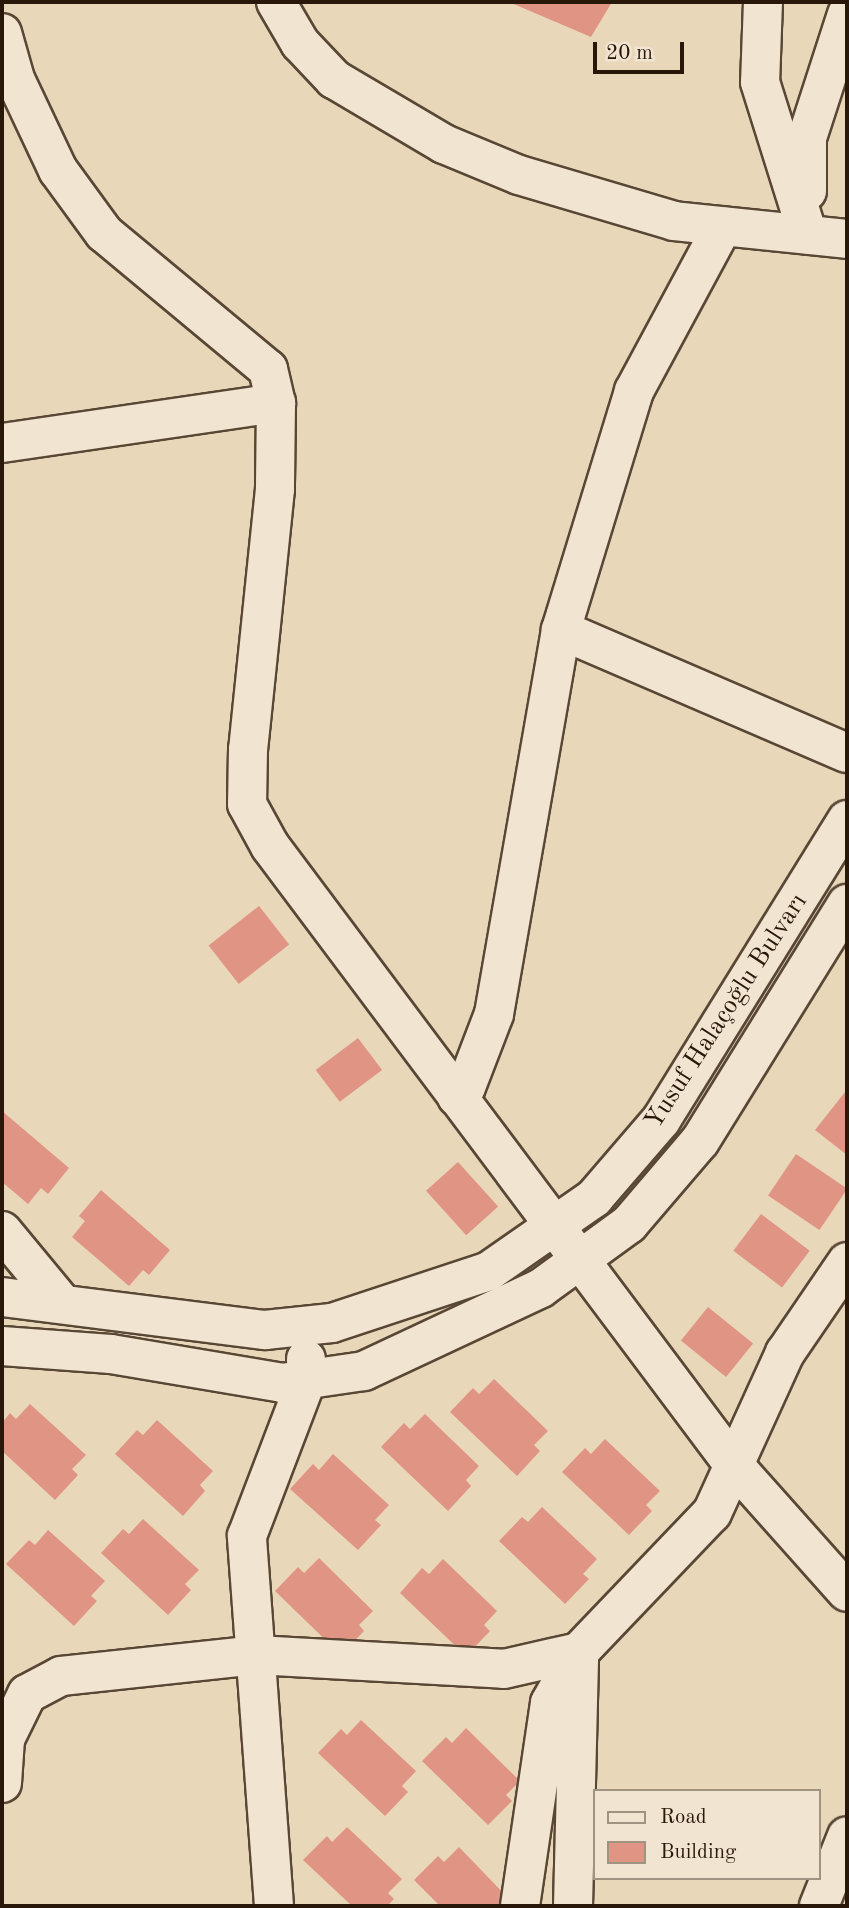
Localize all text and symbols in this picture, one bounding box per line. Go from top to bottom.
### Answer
scale bar [597,28,688,72]
text: 20 m [606,43,653,64]
street label: Yusuf Halaçoğlu Bulvarı [639,888,815,1136]
legend [594,1789,821,1880]
text: Road [660,1807,707,1828]
text: Building [660,1842,736,1863]

